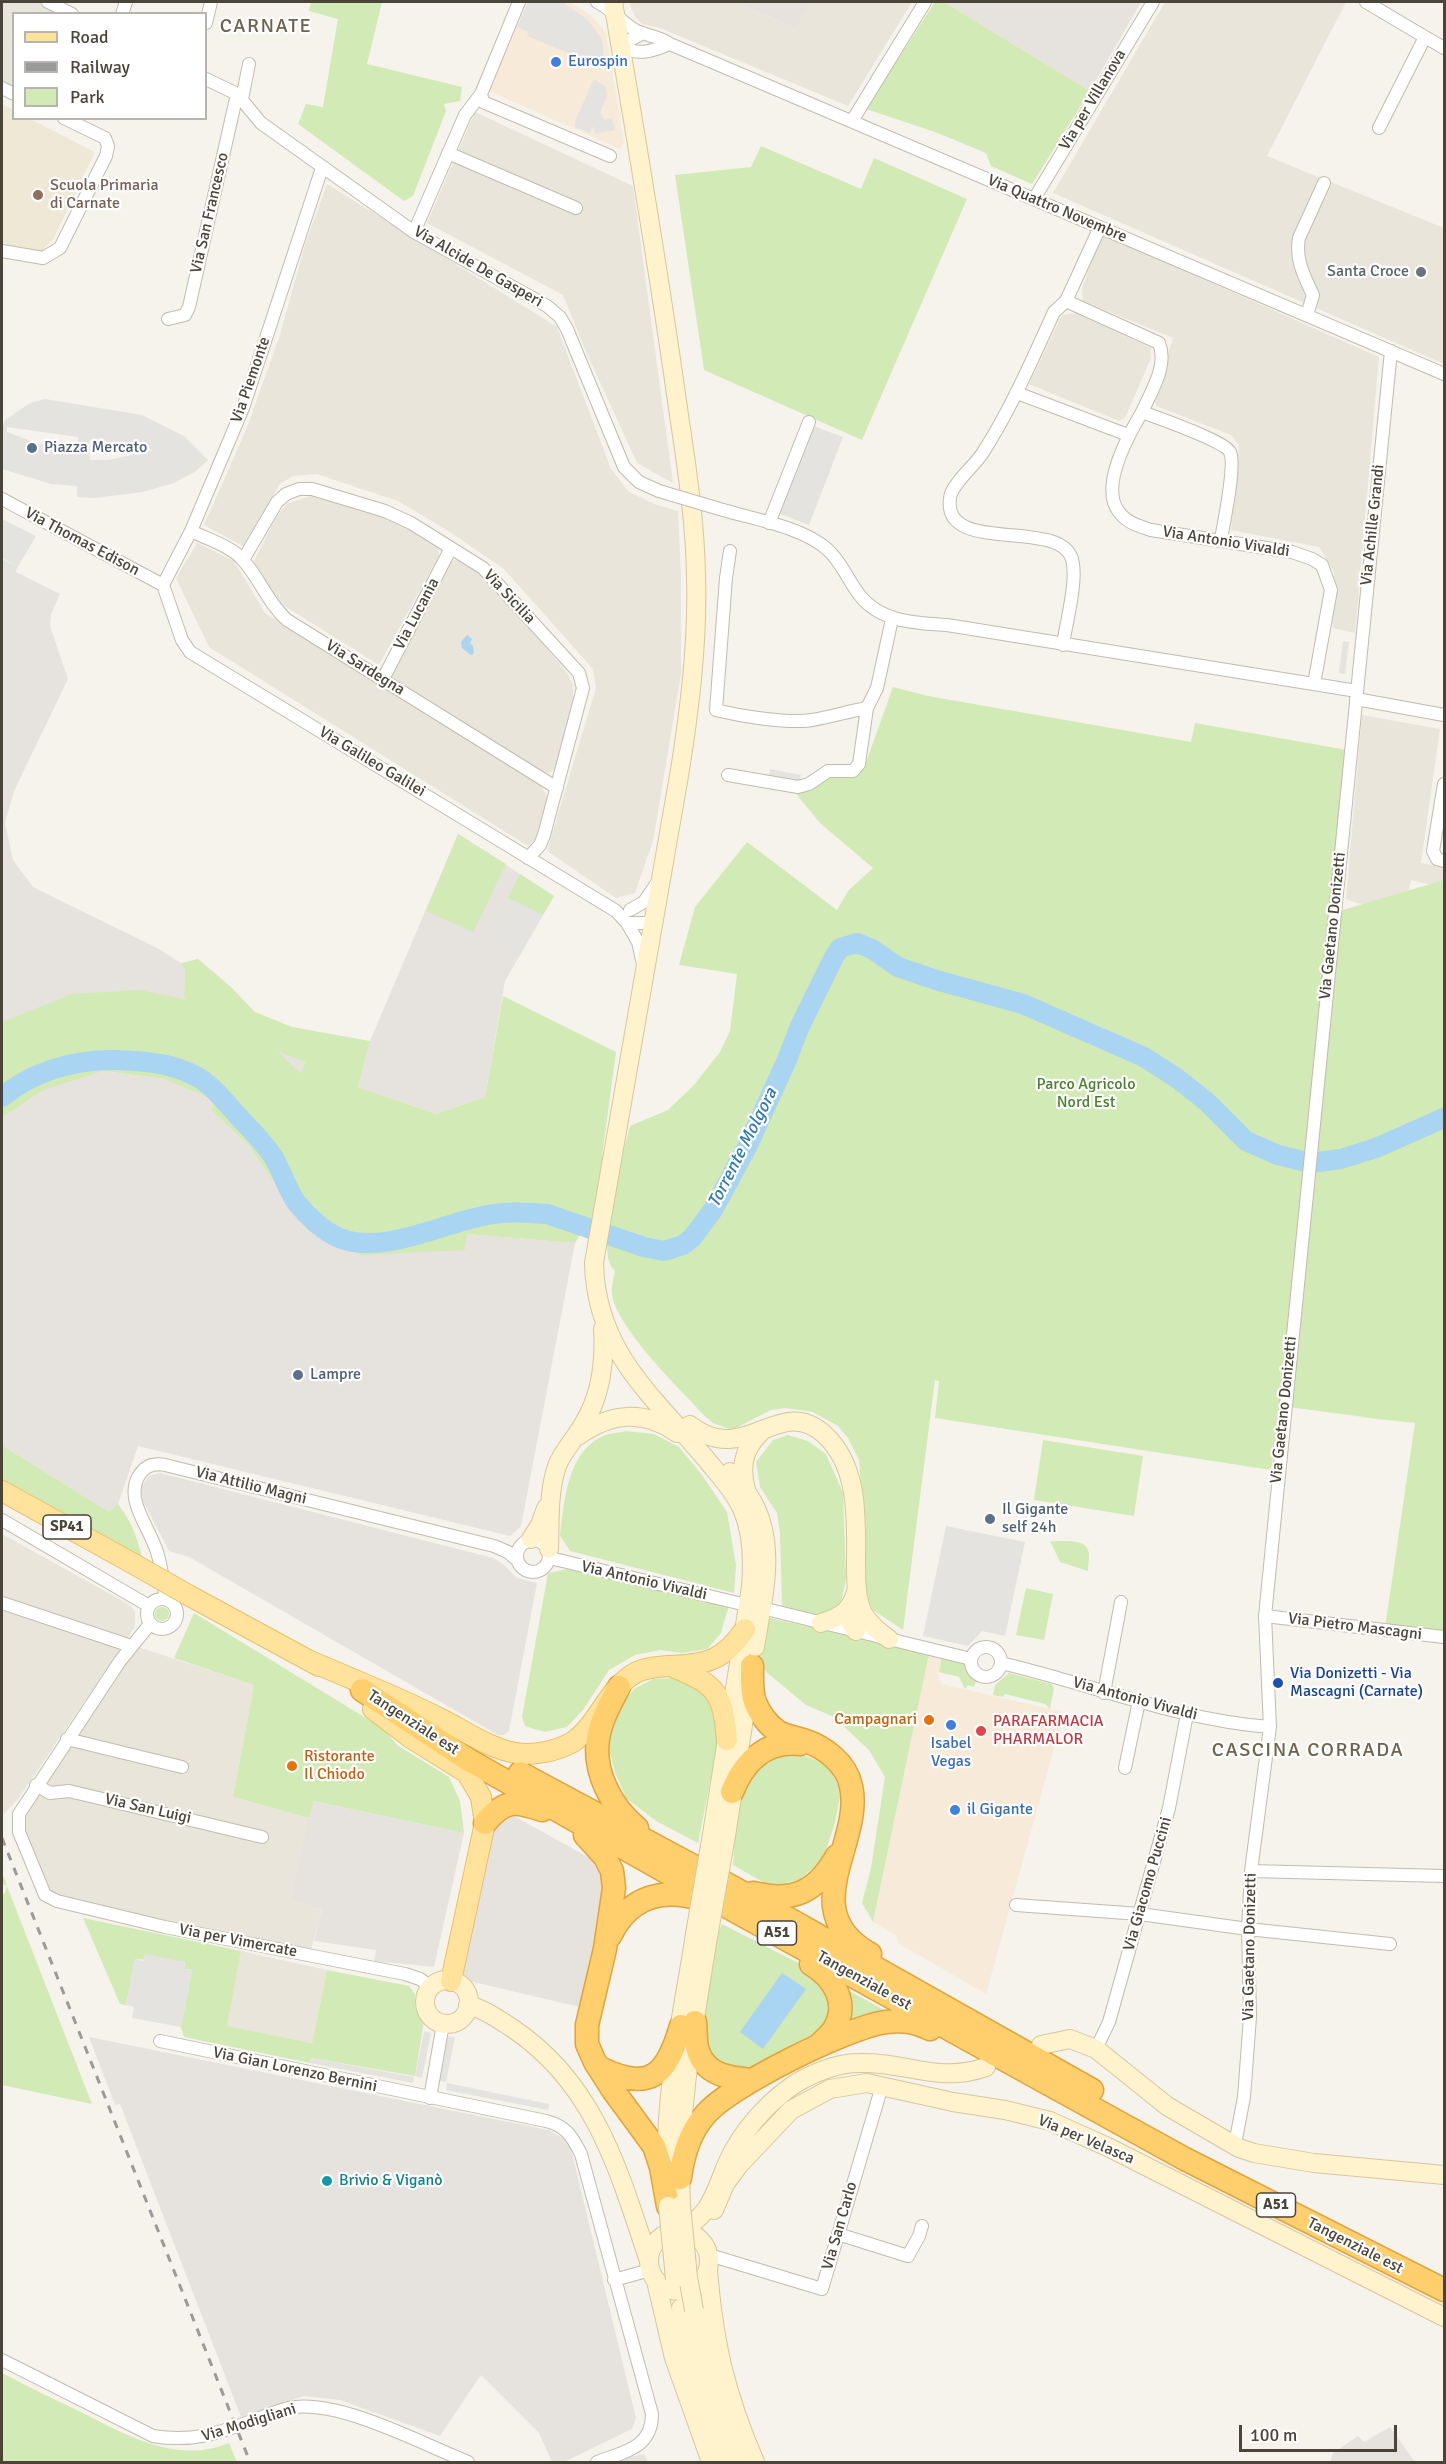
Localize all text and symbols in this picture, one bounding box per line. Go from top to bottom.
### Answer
legend [12,12,207,120]
district label: CARNATE [220,15,312,39]
text: Road [70,26,109,48]
street label: Via per Villanova [1055,46,1131,154]
place label: Eurospin [568,52,628,72]
marker: Eurospin [549,55,563,69]
text: Railway [70,56,130,78]
text: Park [70,86,105,108]
street label: Via San Francesco [187,151,233,275]
street label: Via Quattro Novembre [984,171,1130,247]
place label: Scuola Primaria di Carnate [50,176,159,214]
marker: Scuola Primaria di Carnate [31,188,45,202]
street label: Via Alcide De Gasperi [410,222,546,312]
place label: Santa Croce [1327,262,1409,282]
marker: Santa Croce [1414,265,1428,279]
street label: Via Piemonte [227,334,275,426]
place label: Piazza Mercato [44,438,147,458]
marker: Piazza Mercato [25,441,39,455]
street label: Via Achille Grandi [1357,464,1389,586]
street label: Via Thomas Edison [21,504,143,580]
street label: Via Antonio Vivaldi [1161,522,1291,562]
street label: Via Sicilia [479,566,539,628]
street label: Via Lucania [390,575,444,653]
street label: Via Sardegna [322,636,408,700]
street label: Via Galileo Galilei [315,723,429,801]
street label: Via Gaetano Donizetti [1316,851,1350,1001]
park label: Parco Agricolo Nord Est [1037,1075,1135,1113]
water label: Torrente Molgora [704,1085,782,1211]
street label: Via Gaetano Donizetti [1267,1335,1301,1485]
place label: Lampre [310,1365,361,1385]
marker: Lampre [291,1368,305,1382]
street label: Via Attilio Magni [194,1463,308,1509]
place label: Il Gigante self 24h [1002,1500,1068,1538]
marker: Il Gigante self 24h [983,1512,997,1526]
road number: SP41 [43,1515,91,1539]
street label: Via Antonio Vivaldi [579,1557,709,1605]
street label: Via Pietro Mascagni [1287,1609,1423,1645]
place label: Via Donizetti - Via Mascagni (Carnate) [1290,1664,1423,1702]
street label: Via Antonio Vivaldi [1070,1673,1200,1725]
marker: Via Donizetti - Via Mascagni (Carnate) [1271,1676,1285,1690]
street label: Tangenziale est [364,1686,462,1760]
place label: Campagnari [834,1710,917,1730]
place label: PARAFARMACIA PHARMALOR [993,1712,1104,1750]
marker: Campagnari [922,1713,936,1727]
marker: Isabel Vegas [944,1718,958,1732]
marker: PARAFARMACIA PHARMALOR [974,1724,988,1738]
place label: Isabel Vegas [931,1734,971,1772]
district label: CASCINA CORRADA [1212,1739,1404,1763]
place label: Ristorante Il Chiodo [304,1747,375,1785]
marker: Ristorante Il Chiodo [285,1759,299,1773]
street label: Via San Luigi [103,1790,193,1828]
place label: il Gigante [967,1800,1033,1820]
marker: il Gigante [948,1803,962,1817]
street label: Via Giacomo Puccini [1120,1815,1176,1953]
street label: Via Gaetano Donizetti [1239,1873,1261,2021]
street label: Via per Vimercate [177,1920,299,1962]
road number: A51 [758,1921,796,1945]
street label: Tangenziale est [813,1947,915,2015]
street label: Via Gian Lorenzo Bernini [211,2043,379,2097]
street label: Via per Velasca [1035,2111,1137,2169]
place label: Brivio & Viganò [339,2171,443,2191]
marker: Brivio & Viganò [320,2174,334,2188]
street label: Via San Carlo [818,2180,862,2272]
road number: A51 [1256,2193,1296,2217]
street label: Tangenziale est [1304,2214,1406,2278]
street label: Via Modigliani [199,2400,299,2446]
scale bar [1242,2413,1400,2451]
text: 100 m [1250,2424,1297,2446]

